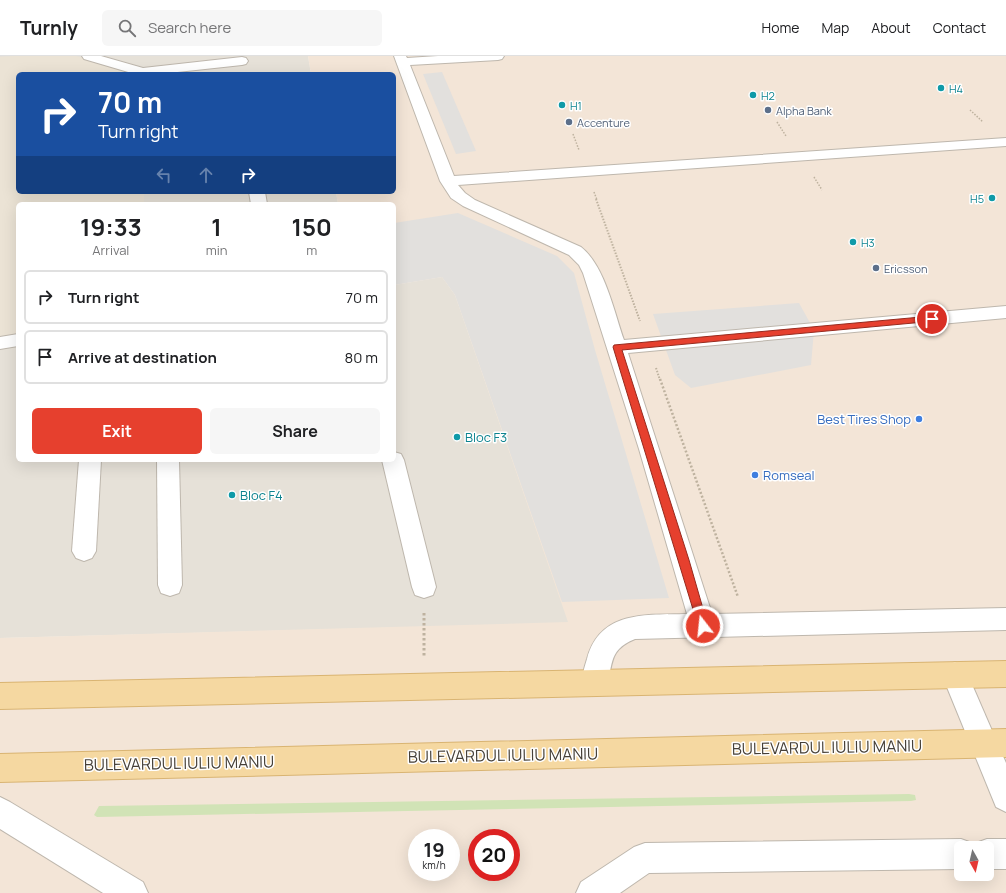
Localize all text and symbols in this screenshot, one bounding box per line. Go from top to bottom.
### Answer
search box [102,10,382,46]
text: Turnly [20,15,78,41]
icon: search [116,17,138,39]
text: Search here [148,17,231,38]
text: Home [762,18,799,37]
text: Map [821,18,849,37]
text: About [871,18,911,37]
text: Contact [933,18,986,37]
place label: H4 [949,81,963,96]
text: 70 m [98,83,162,121]
marker: H4 [936,83,946,93]
icon: right [32,88,84,140]
place label: H2 [761,88,775,103]
marker: H2 [748,90,758,100]
place label: H1 [570,98,582,113]
marker: H1 [557,100,567,110]
place label: Alpha Bank [776,103,832,118]
marker: Alpha Bank [763,105,773,115]
place label: Accenture [577,115,630,130]
marker: Accenture [564,117,574,127]
text: Turn right [98,119,179,143]
icon: left [153,164,175,186]
icon: ahead [195,164,217,186]
icon: right [237,164,259,186]
place label: H5 [970,191,984,206]
marker: H5 [987,193,997,203]
text: 19:33 [80,210,142,243]
text: 1 [211,210,222,243]
text: 150 [292,210,332,243]
place label: H3 [861,235,875,250]
marker: H3 [848,237,858,247]
text: Arrival [92,241,129,259]
text: min [206,241,227,259]
text: m [306,241,317,259]
place label: Ericsson [884,261,927,276]
marker: Ericsson [871,263,881,273]
icon: right [34,286,56,308]
text: Turn right [68,287,139,308]
text: 70 m [346,287,378,308]
pin [915,302,949,336]
icon: arrive [921,308,943,330]
icon: arrive [34,346,56,368]
text: Arrive at destination [68,347,217,368]
text: 80 m [344,347,378,368]
button: Exit [32,408,202,454]
button: Share [210,408,380,454]
place label: Best Tires Shop [817,410,911,428]
marker: Best Tires Shop [914,414,924,424]
place label: Bloc F3 [465,428,507,446]
marker: Bloc F3 [452,432,462,442]
place label: Romseal [763,466,814,484]
marker: Romseal [750,470,760,480]
place label: Bloc F4 [240,486,283,504]
marker: Bloc F4 [227,490,237,500]
position arrow [682,605,724,647]
street label: BULEVARDUL IULIU MANIU [732,734,922,760]
street label: BULEVARDUL IULIU MANIU [408,742,598,768]
street label: BULEVARDUL IULIU MANIU [84,750,274,776]
speed limit sign: 20 [468,829,520,881]
text: 19 [423,836,445,863]
north arrow [954,841,994,881]
map controls [954,841,994,881]
text: km/h [422,858,446,872]

